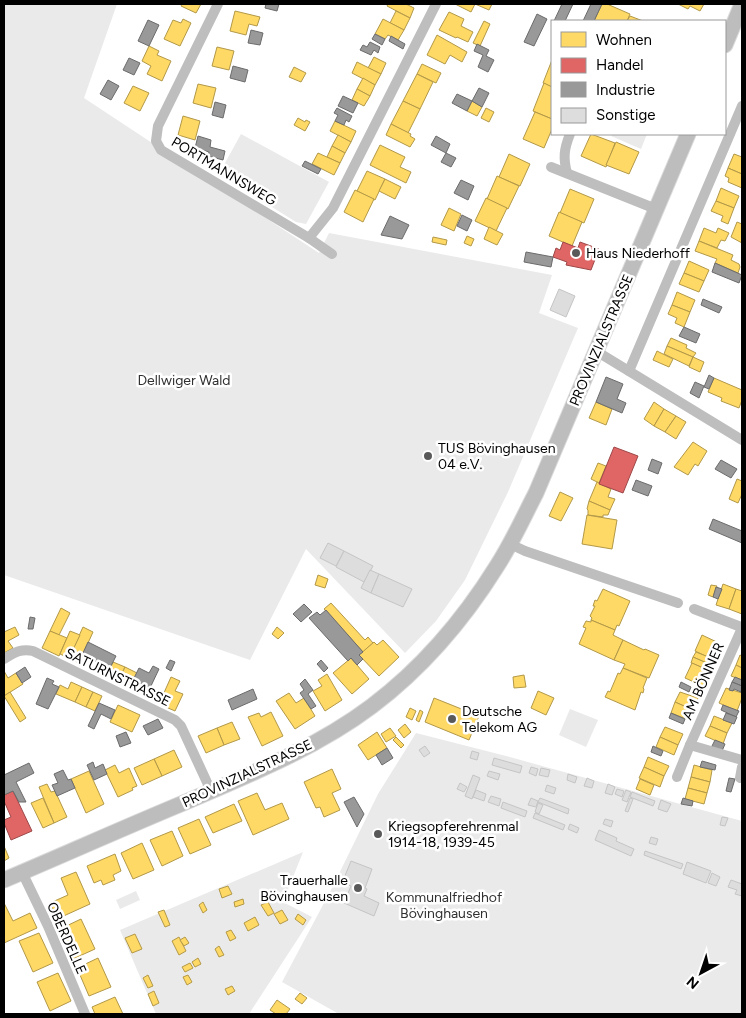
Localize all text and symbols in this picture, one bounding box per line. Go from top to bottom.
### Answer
legend [551,20,726,135]
text: Wohnen [596,31,652,49]
text: Handel [596,56,644,74]
text: Industrie [596,81,655,99]
text: Sonstige [596,106,655,124]
street label: PORTMANNSWEG [168,133,280,210]
place label: Haus Niederhoff [586,245,691,262]
marker: Haus Niederhoff [570,247,582,259]
street label: PROVINZIALSTRASSE [566,272,637,409]
park label: Dellwiger Wald [137,372,231,389]
place label: TUS Bövinghausen 04 e.V. [438,440,556,473]
marker: TUS Bövinghausen 04 e.V. [422,450,434,462]
street label: AM BÖNNER [679,640,728,723]
street label: SATURNSTRASSE [62,645,173,710]
place label: Deutsche Telekom AG [462,703,537,736]
marker: Deutsche Telekom AG [446,713,458,725]
street label: PROVINZIALSTRASSE [179,736,315,811]
place label: Kriegsopferehrenmal 1914-18, 1939-45 [388,818,519,851]
marker: Kriegsopferehrenmal 1914-18, 1939-45 [372,828,384,840]
place label: Trauerhalle Bövinghausen [260,872,348,905]
marker: Trauerhalle Bövinghausen [352,882,364,894]
park label: Kommunalfriedhof Bövinghausen [386,889,503,922]
street label: OBERDELLE [43,899,90,977]
north arrow [676,948,726,998]
text: N [683,973,703,993]

